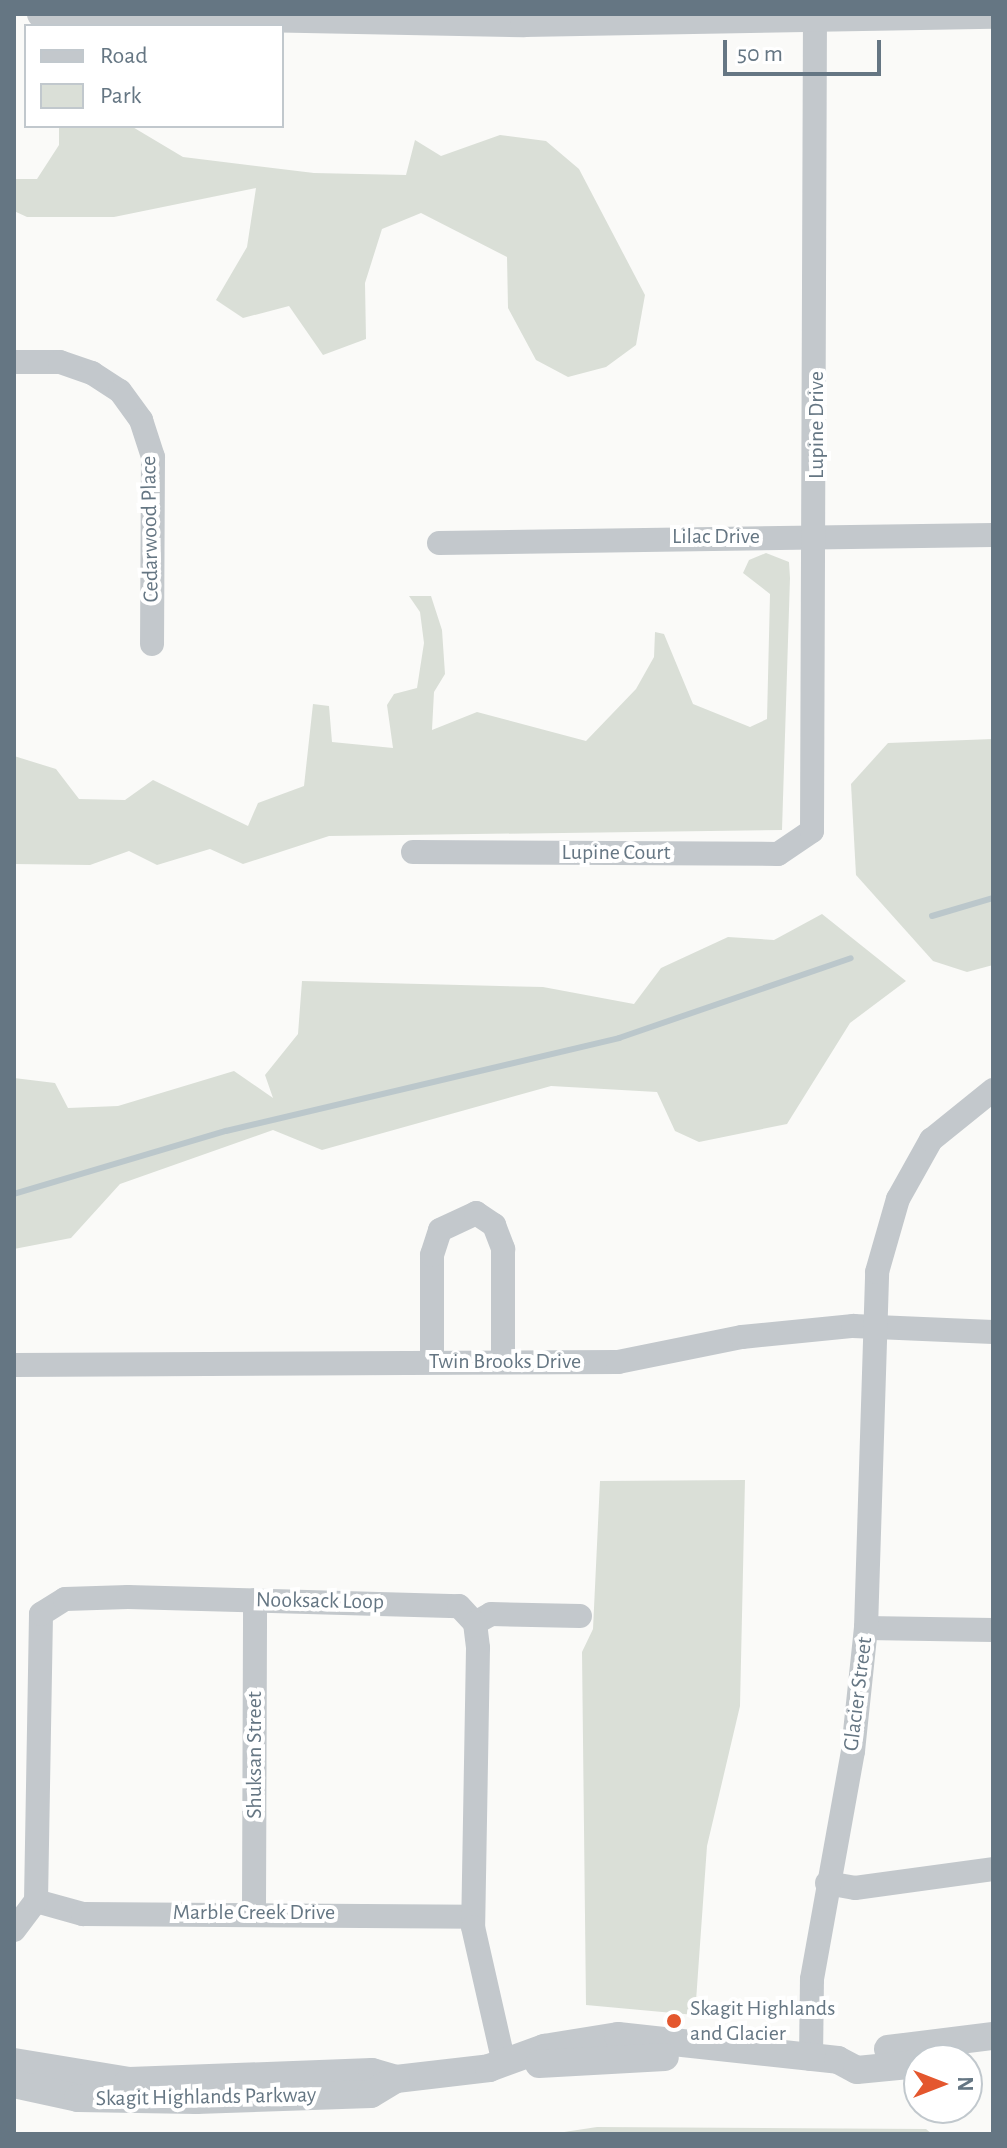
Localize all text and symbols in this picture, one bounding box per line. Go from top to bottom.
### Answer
legend [24,24,284,128]
scale bar [727,24,885,74]
text: 50 m [737,42,783,66]
text: Road [100,44,148,68]
text: Park [100,84,141,108]
street label: Lupine Drive [804,371,830,479]
street label: Cedarwood Place [136,455,164,603]
street label: Lilac Drive [672,524,760,550]
street label: Lupine Court [562,840,670,866]
street label: Twin Brooks Drive [429,1349,581,1375]
street label: Nooksack Loop [256,1587,384,1615]
street label: Glacier Street [838,1635,878,1753]
street label: Shuksan Street [242,1691,268,1819]
street label: Marble Creek Drive [173,1900,335,1926]
place label: Skagit Highlands and Glacier [690,1995,835,2046]
marker: Skagit Highlands and Glacier [665,2012,683,2030]
north arrow [903,2044,983,2124]
text: N [954,2076,976,2092]
street label: Skagit Highlands Parkway [95,2082,317,2112]

